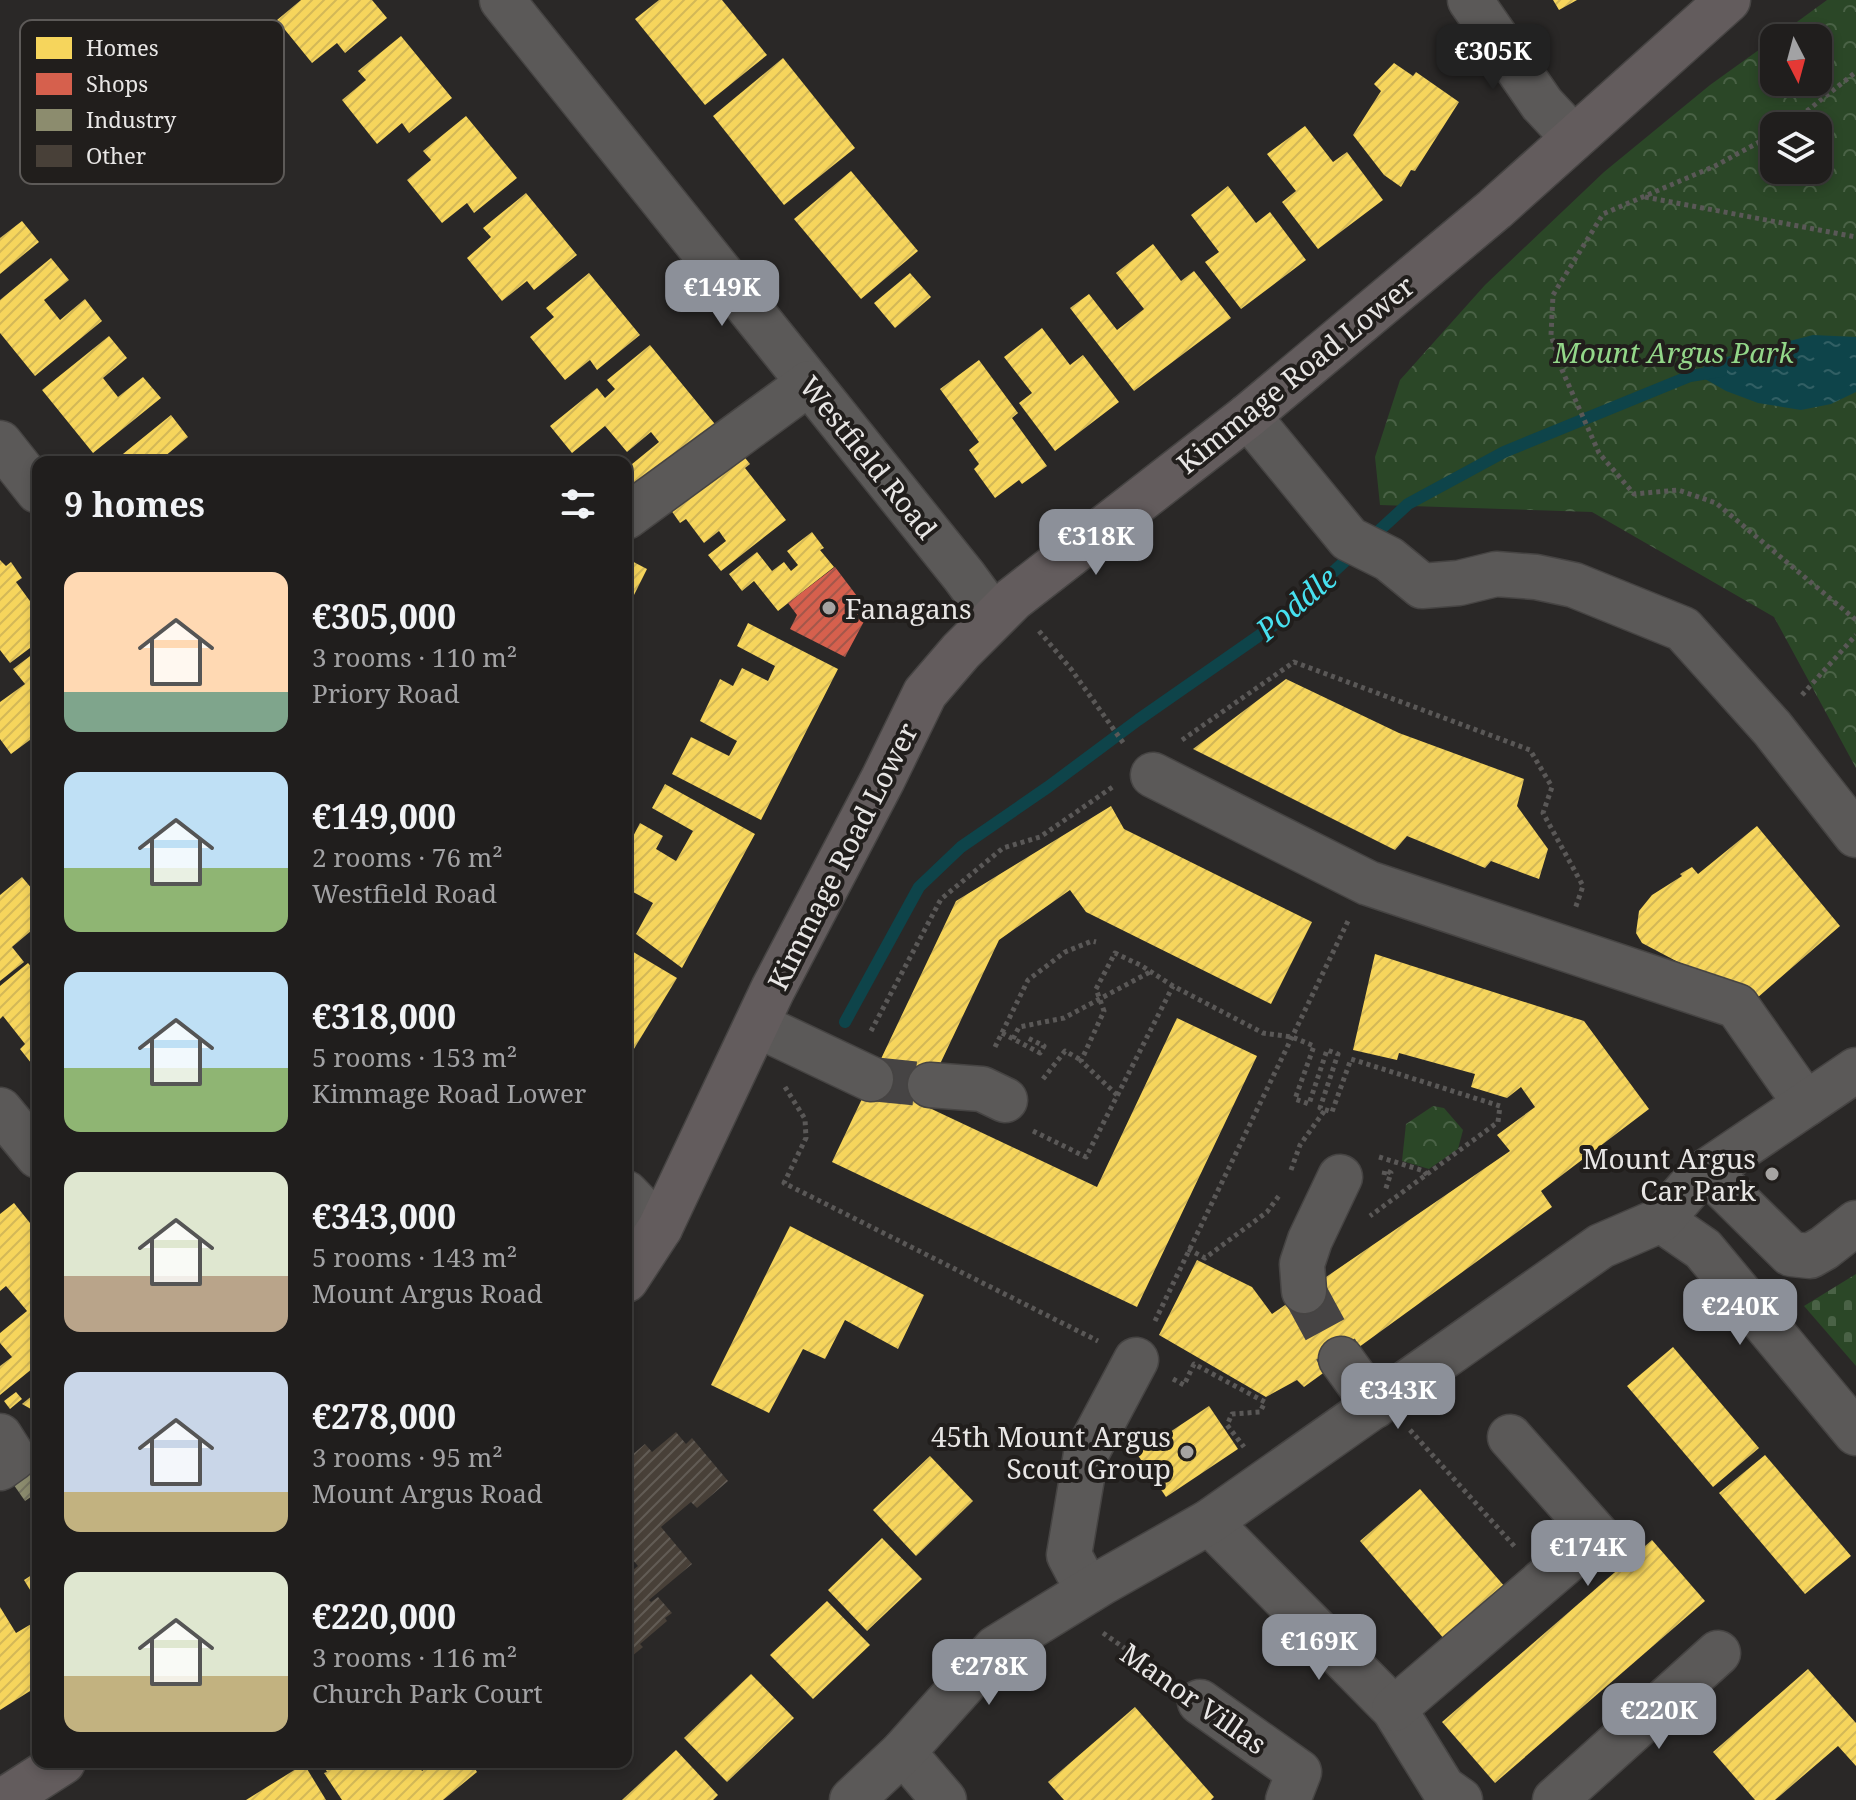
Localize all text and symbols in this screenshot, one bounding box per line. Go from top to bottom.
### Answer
legend [20,20,284,184]
pin: €305K [1437,24,1549,92]
north arrow [1760,24,1832,96]
map controls [1760,24,1832,184]
text: Homes [86,32,159,62]
text: €305K [1454,32,1532,68]
text: Shops [86,68,148,98]
text: Industry [86,104,177,134]
button: layers [1760,112,1832,184]
text: Other [86,140,147,170]
pin: €149K [666,260,778,328]
street label: Kimmage Road Lower [1168,266,1422,482]
text: €149K [683,268,761,304]
park label: Mount Argus Park [1553,333,1796,371]
street label: Westfield Road [792,368,946,546]
text: 9 homes [64,481,205,527]
icon: filters [556,482,600,526]
pin: €318K [1040,509,1152,577]
text: €318K [1057,517,1135,553]
water label: Poddle [1246,557,1346,650]
place label: Fanagans [845,589,972,627]
text: €305,000 [312,593,456,639]
marker: Fanagans [820,599,838,617]
icon: home [128,604,224,700]
text: 3 rooms · 110 m² [312,639,517,675]
text: Priory Road [312,675,460,711]
street label: Kimmage Road Lower [758,716,926,996]
text: €149,000 [312,793,456,839]
icon: home [128,804,224,900]
text: 2 rooms · 76 m² [312,839,503,875]
text: Westfield Road [312,875,497,911]
text: €318,000 [312,993,456,1039]
icon: home [128,1004,224,1100]
text: 5 rooms · 153 m² [312,1039,517,1075]
text: Kimmage Road Lower [312,1075,586,1111]
place label: Mount Argus Car Park [1582,1139,1757,1209]
marker: Mount Argus Car Park [1763,1165,1781,1183]
text: €343,000 [312,1193,456,1239]
icon: home [128,1204,224,1300]
text: 5 rooms · 143 m² [312,1239,517,1275]
text: Mount Argus Road [312,1275,543,1311]
pin: €240K [1684,1279,1796,1347]
text: €240K [1701,1287,1779,1323]
pin: €343K [1342,1363,1454,1431]
text: €343K [1359,1371,1437,1407]
text: €278,000 [312,1393,456,1439]
icon: home [128,1404,224,1500]
place label: 45th Mount Argus Scout Group [931,1417,1171,1487]
text: 3 rooms · 95 m² [312,1439,503,1475]
marker: 45th Mount Argus Scout Group [1178,1443,1196,1461]
text: Mount Argus Road [312,1475,543,1511]
pin: €174K [1532,1520,1644,1588]
text: €174K [1549,1528,1627,1564]
text: €220,000 [312,1593,456,1639]
icon: home [128,1604,224,1700]
pin: €169K [1263,1614,1375,1682]
text: €169K [1280,1622,1358,1658]
street label: Manor Villas [1113,1634,1275,1762]
text: 3 rooms · 116 m² [312,1639,517,1675]
pin: €278K [933,1639,1045,1707]
text: €278K [950,1647,1028,1683]
text: Church Park Court [312,1675,543,1711]
pin: €220K [1603,1683,1715,1751]
text: €220K [1620,1691,1698,1727]

